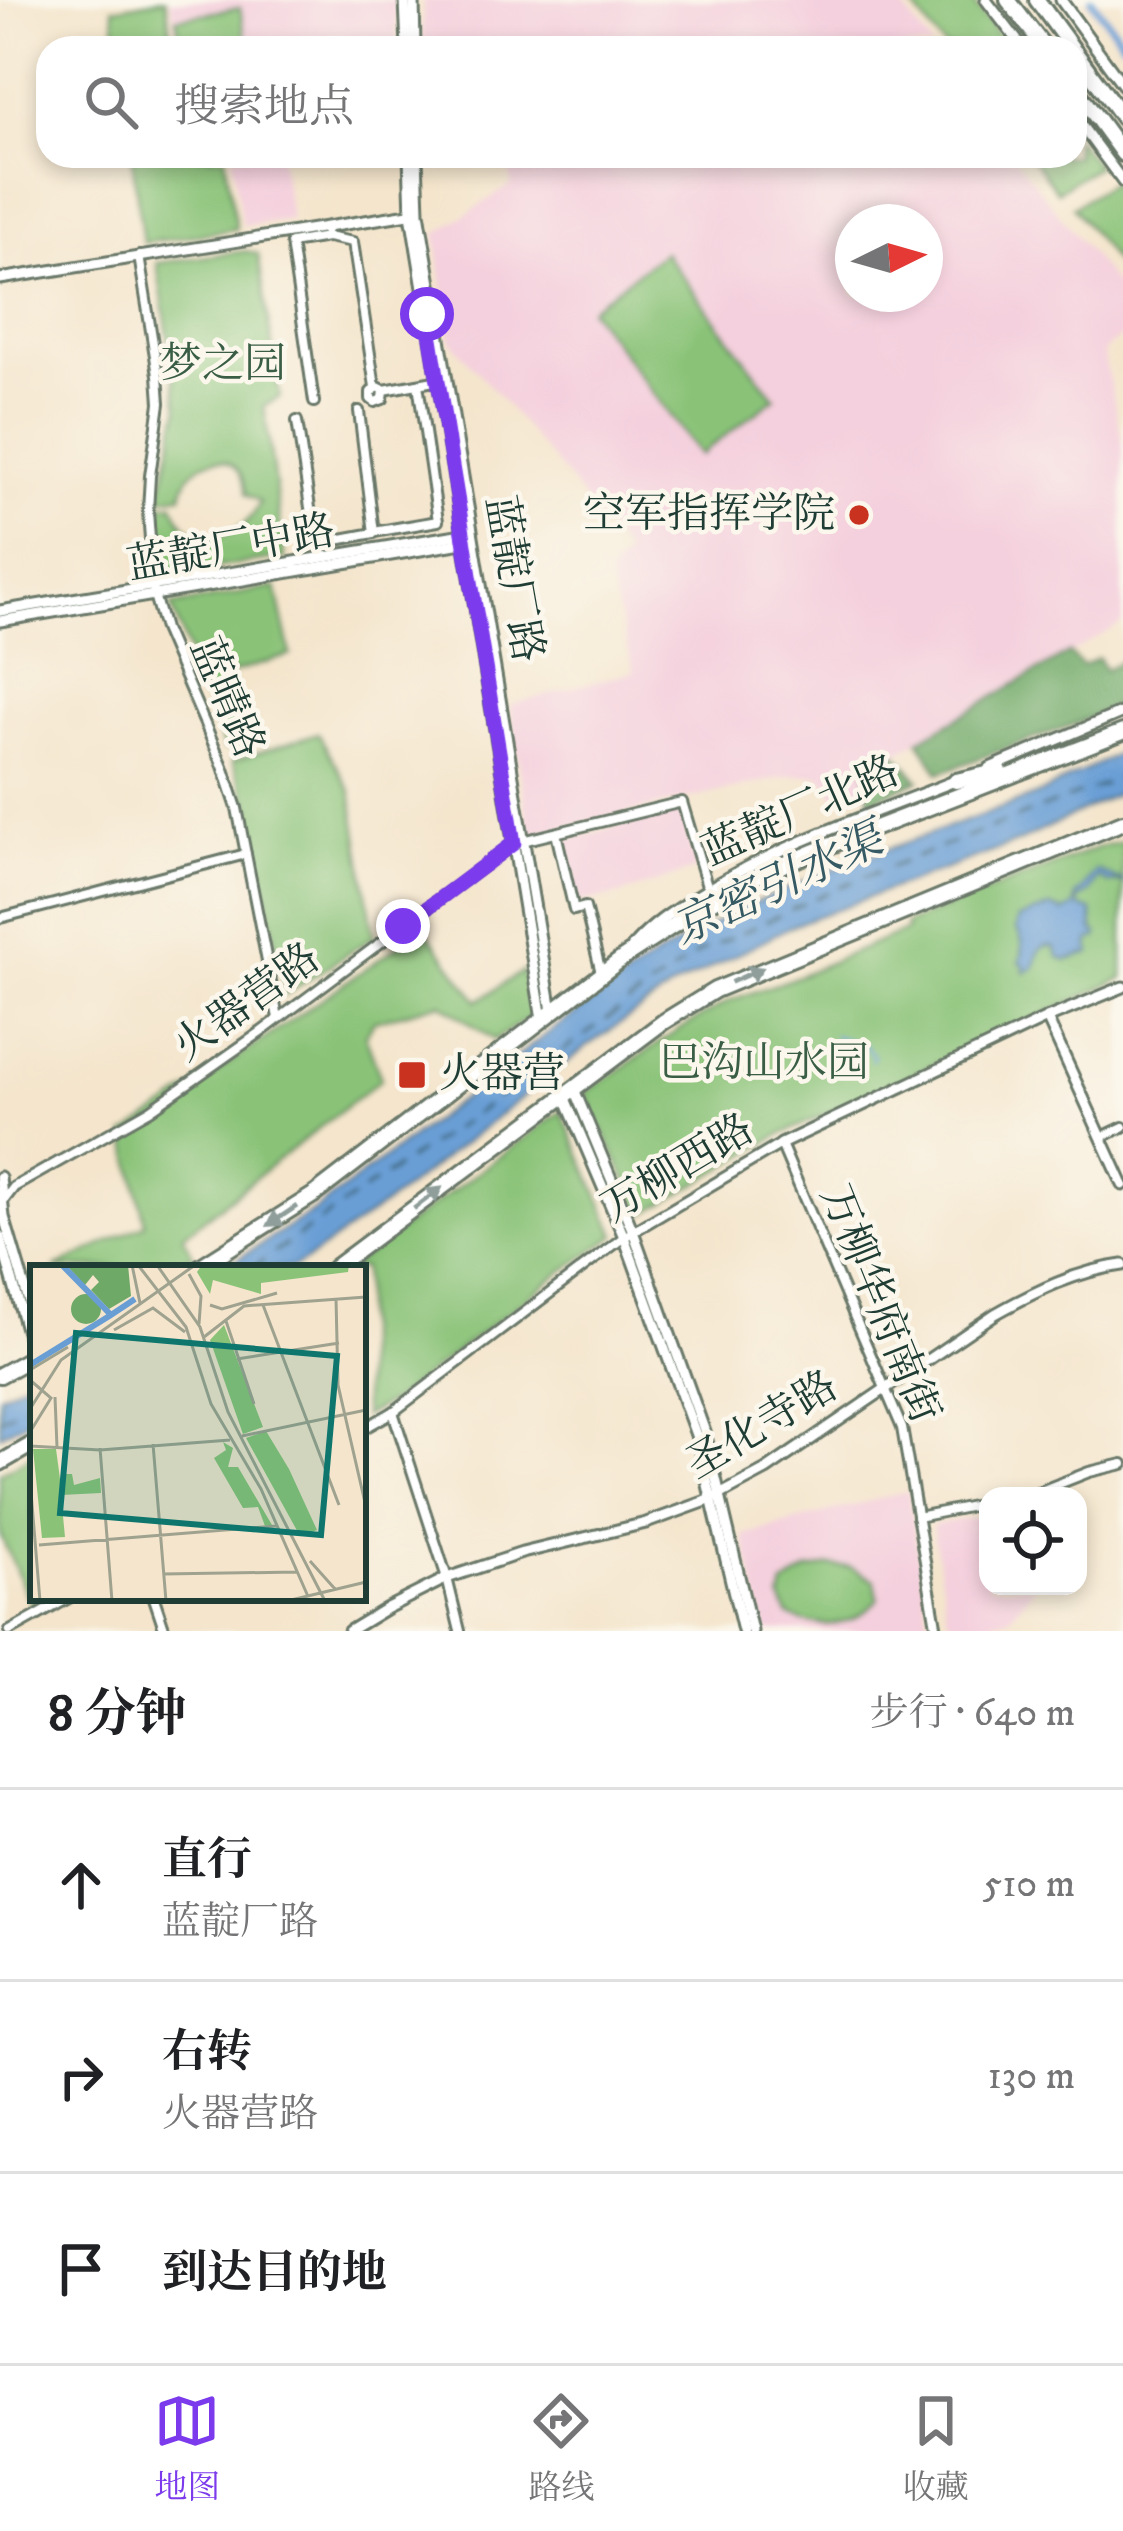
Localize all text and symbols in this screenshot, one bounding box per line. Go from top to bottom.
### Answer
search box [36,36,1087,168]
icon: search [78,69,144,135]
text: 搜索地点 [174,80,354,136]
north arrow [835,204,943,312]
route start [400,287,454,341]
park label: 梦之园 [160,339,286,391]
place label: 空军指挥学院 [583,489,835,541]
street label: 蓝靛厂路 [473,492,553,666]
marker: 空军指挥学院 [846,502,872,528]
street label: 蓝靛厂中路 [123,505,339,593]
street label: 蓝晴路 [177,630,275,766]
street label: 蓝靛厂北路 [694,746,908,878]
water label: 京密引水渠 [664,810,897,958]
route end [376,899,430,953]
street label: 火器营路 [164,933,330,1073]
one-way arrow [730,965,765,985]
park label: 巴沟山水园 [659,1038,869,1090]
place label: 火器营 [439,1049,565,1101]
marker: 火器营 [396,1059,428,1091]
street label: 万柳西路 [593,1103,763,1235]
street label: 万柳华府南街 [808,1177,950,1431]
one-way arrow [413,1187,444,1211]
one-way arrow [266,1205,299,1227]
inset map [30,1265,366,1601]
street label: 圣化寺路 [677,1360,847,1492]
map controls [979,1487,1087,1595]
button: locate [979,1487,1087,1595]
text: 8 分钟 [48,1683,186,1747]
text: 步行 · 640 m [869,1689,1075,1738]
text: 直行 [162,1833,252,1889]
icon: ahead [48,1852,114,1918]
text: 510 m [983,1860,1075,1909]
text: 蓝靛厂路 [162,1898,318,1947]
text: 右转 [162,2025,252,2081]
icon: right [48,2044,114,2110]
text: 130 m [987,2052,1075,2101]
text: 火器营路 [162,2090,318,2139]
icon: arrive [48,2236,114,2302]
text: 到达目的地 [162,2246,387,2302]
tab: 地图 [154,2388,220,2509]
tab: 路线 [528,2388,594,2509]
tab: 收藏 [903,2388,969,2509]

